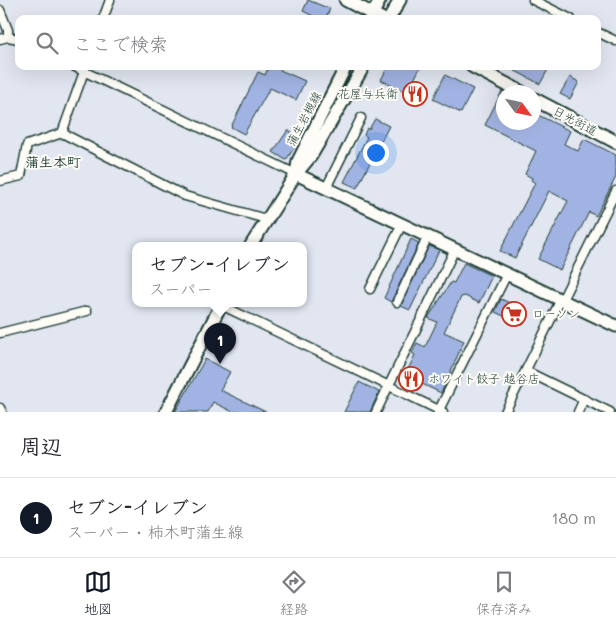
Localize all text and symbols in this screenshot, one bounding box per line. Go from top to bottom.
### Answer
search box [15,15,601,70]
icon: search [33,29,61,57]
text: ここで検索 [73,31,168,56]
restaurant icon: 花屋与兵衛 [402,81,428,107]
place label: 花屋与兵衛 [338,85,398,101]
north arrow [496,85,541,130]
street label: 蒲生岩槻線 [282,88,324,149]
street label: 日光街道 [551,102,600,138]
your location [363,140,389,166]
district label: 蒲生本町 [25,152,81,171]
popup [132,242,307,307]
text: セブン-イレブン [149,251,290,276]
text: スーパー [149,278,212,299]
supermarket icon: ローソン [501,301,527,327]
place label: ローソン [532,305,580,321]
pin: 1 [204,323,236,364]
restaurant icon: ホワイト餃子 越谷店 [398,366,424,392]
place label: ホワイト餃子 越谷店 [428,370,540,386]
text: 周辺 [20,432,62,459]
text: セブン-イレブン [67,494,208,519]
text: 1 [32,507,40,528]
text: 180 m [551,507,596,528]
text: スーパー · 柿木町蒲生線 [67,521,244,542]
tab: 地図 [84,568,112,618]
tab: 経路 [280,568,308,618]
tab: 保存済み [476,568,532,618]

